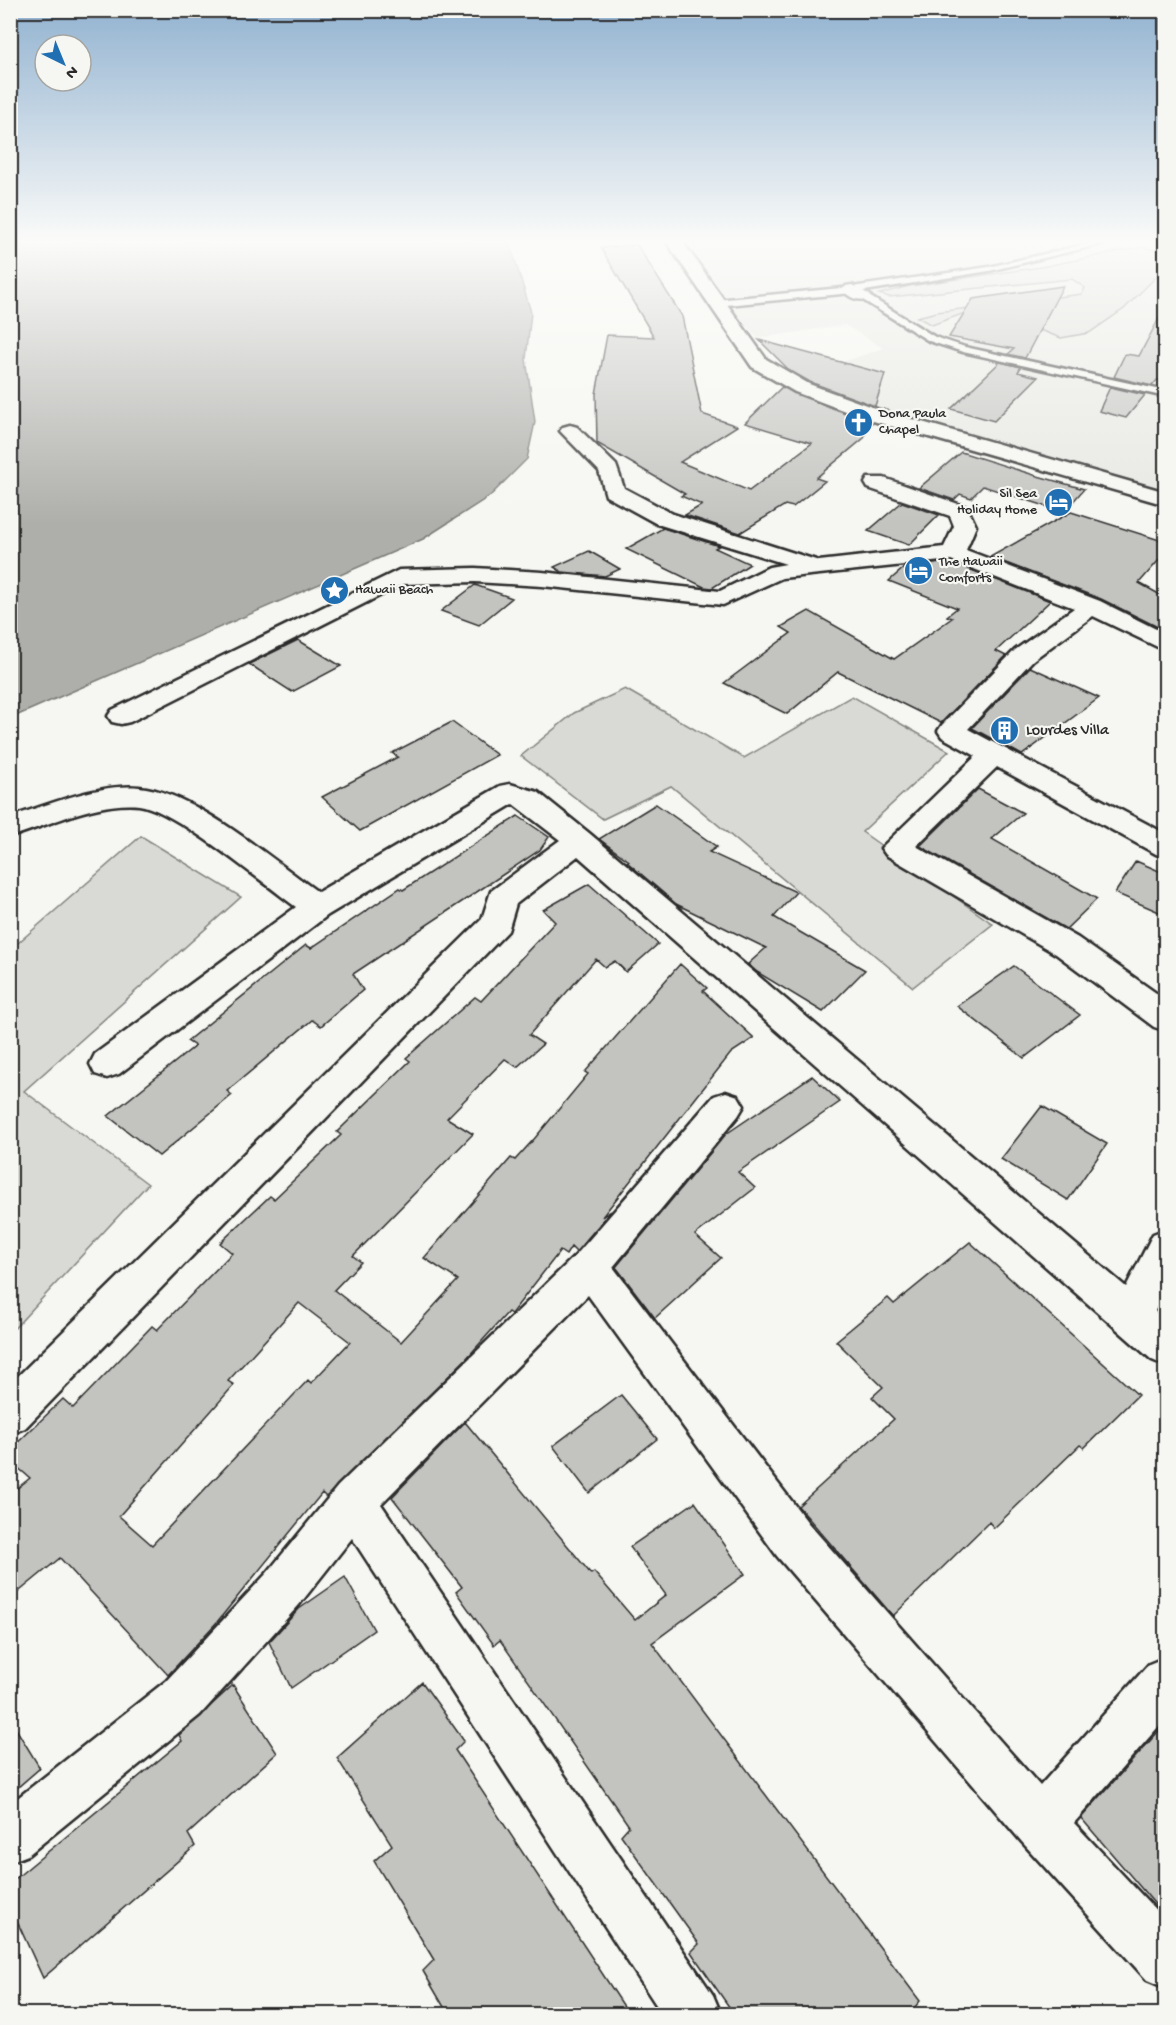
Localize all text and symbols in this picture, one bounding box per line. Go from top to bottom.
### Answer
north arrow [33,33,93,93]
text: N [60,61,81,82]
church icon: Dona Paula Chapel [842,406,874,438]
place label: Dona Paula Chapel [878,406,947,439]
place label: Sil Sea Holiday Home [957,486,1038,519]
hotel icon: Sil Sea Holiday Home [1042,486,1074,518]
hotel icon: The Hawaii Comforts [902,554,934,586]
place label: The Hawaii Comforts [938,554,1003,587]
place icon: Hawaii Beach [318,574,350,606]
place label: Hawaii Beach [355,582,434,599]
building icon: Lourdes Villa [989,715,1021,747]
place label: Lourdes Villa [1026,722,1110,741]

